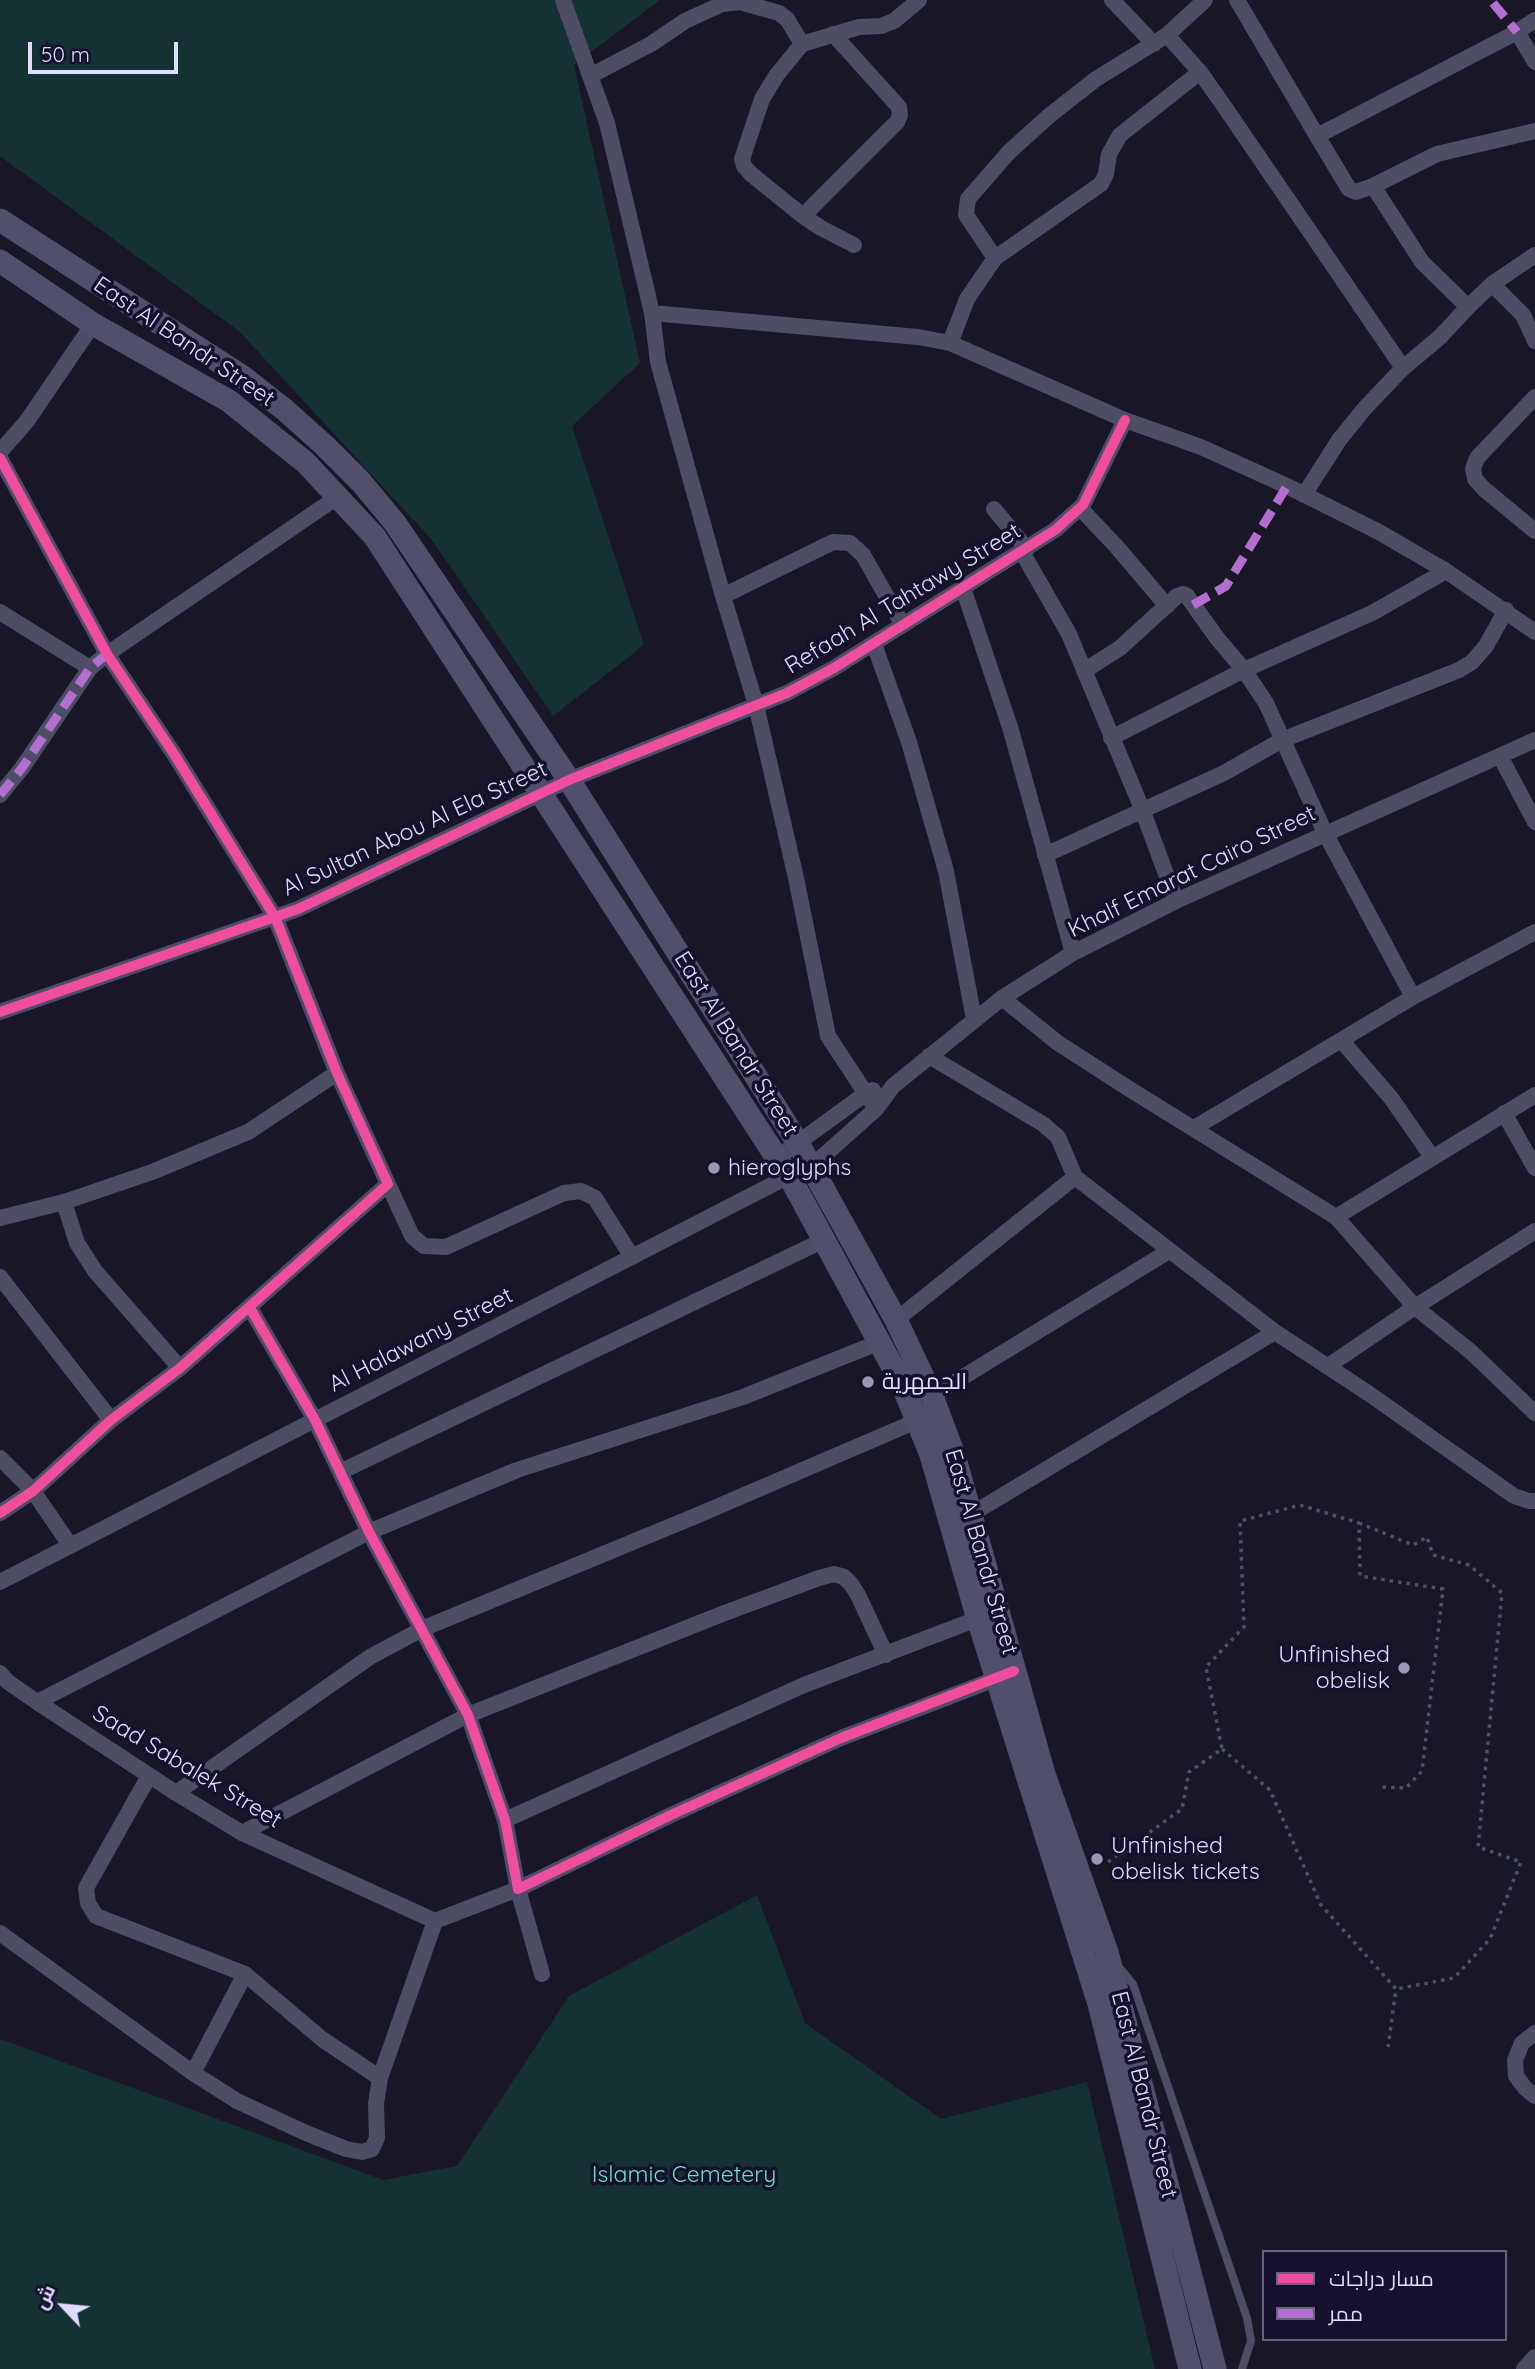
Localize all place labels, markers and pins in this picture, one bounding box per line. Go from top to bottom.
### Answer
place label: hieroglyphs [728,1154,851,1182]
marker: hieroglyphs [706,1160,722,1176]
place label: الجمهرية [882,1368,967,1396]
marker: الجمهرية [860,1374,876,1390]
place label: Unfinished obelisk [1278,1641,1390,1695]
marker: Unfinished obelisk [1396,1660,1412,1676]
place label: Unfinished obelisk tickets [1111,1832,1260,1886]
marker: Unfinished obelisk tickets [1089,1851,1105,1867]

